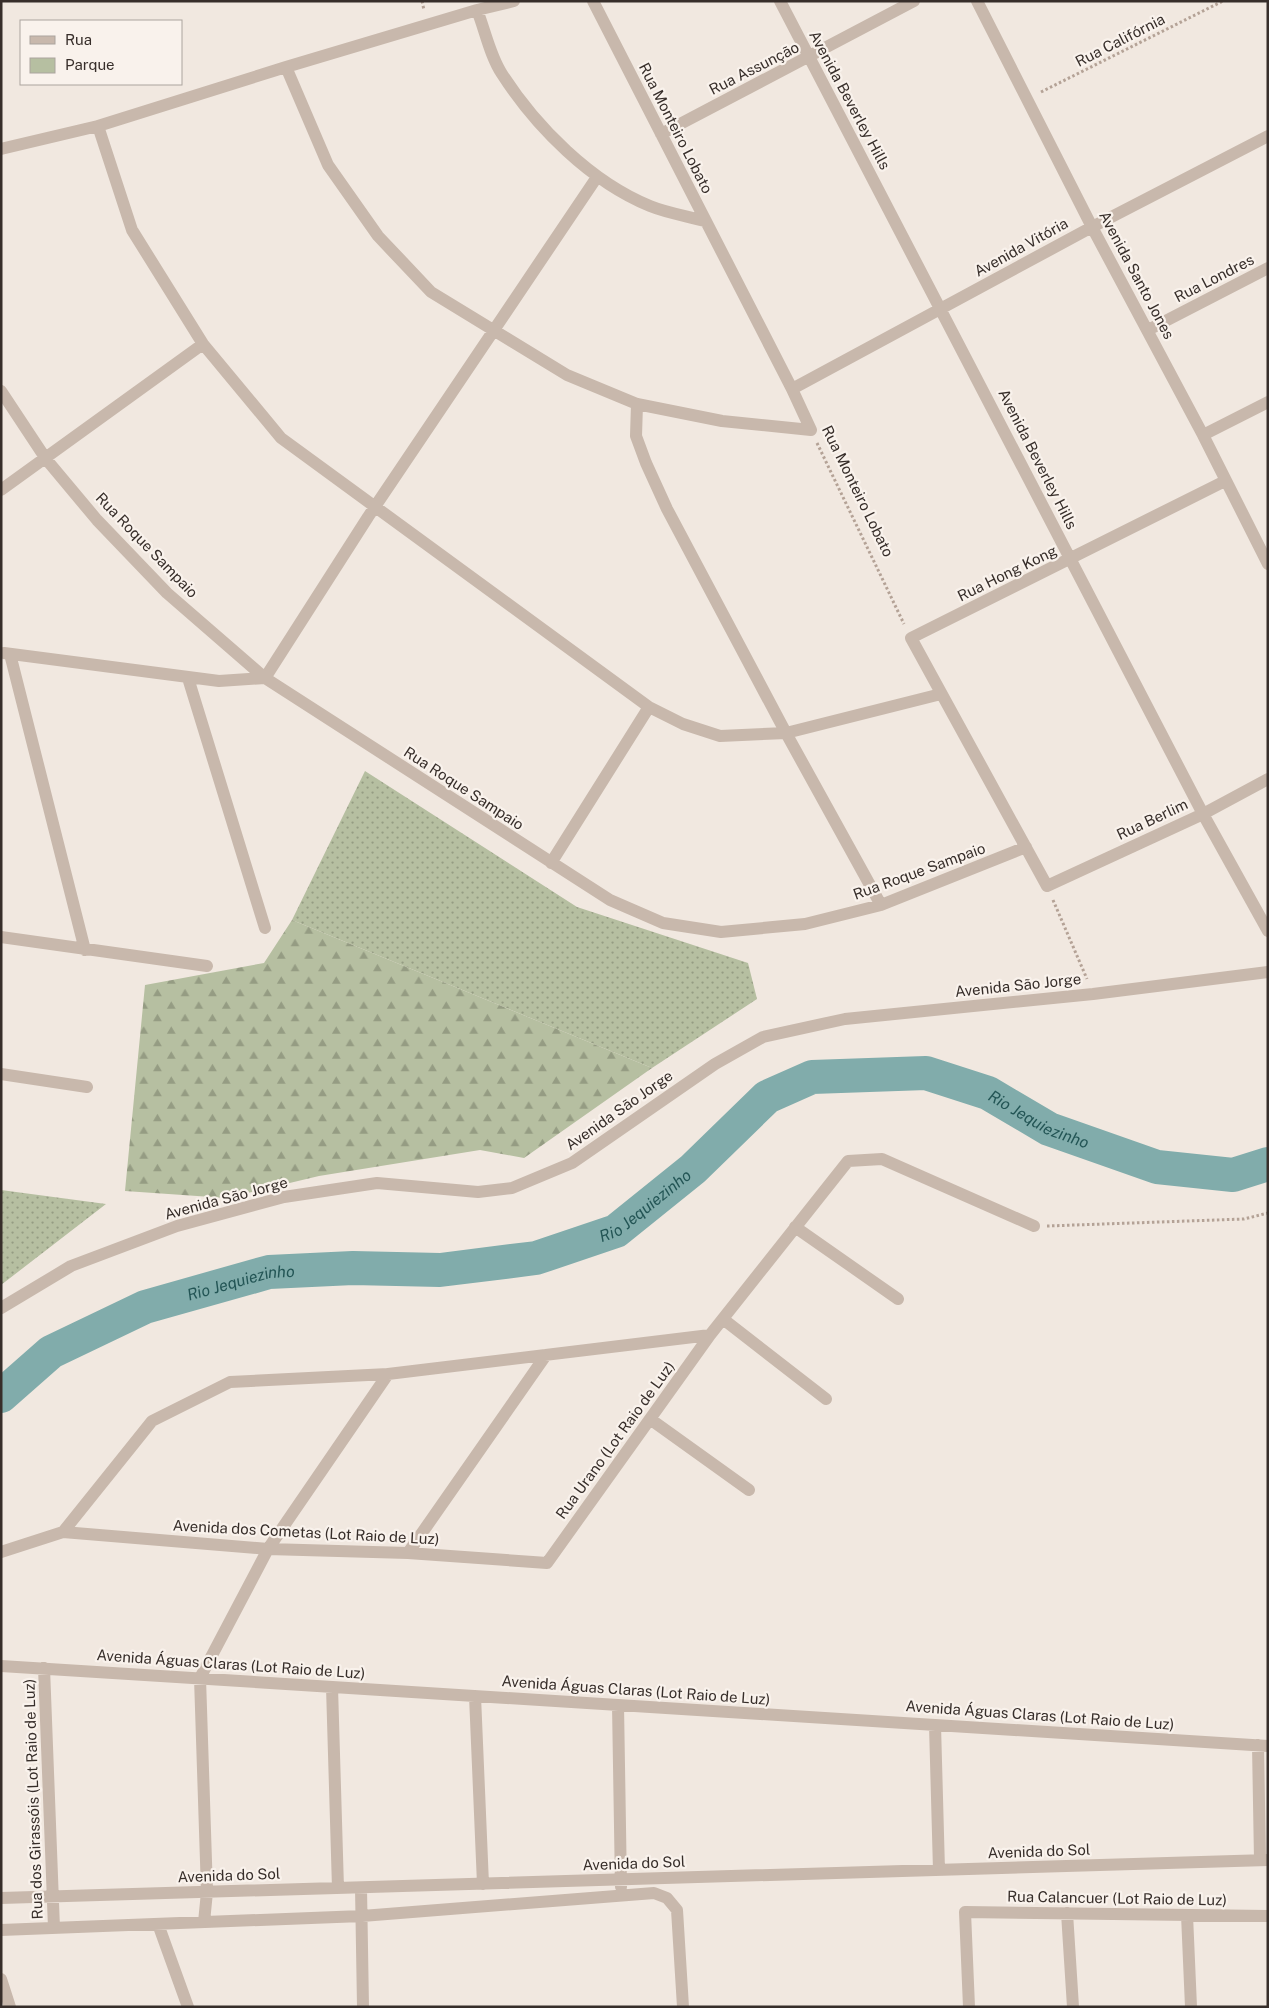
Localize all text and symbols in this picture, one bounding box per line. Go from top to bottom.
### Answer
street label: Rua Califórnia [1072,10,1168,70]
legend [20,20,182,85]
street label: Avenida Beverley Hills [806,28,894,172]
text: Rua [65,31,92,48]
street label: Rua Assunção [706,38,802,98]
text: Parque [65,56,115,73]
street label: Rua Monteiro Lobato [636,60,716,196]
street label: Avenida Santo Jones [1096,208,1178,342]
street label: Avenida Vitória [971,214,1071,280]
street label: Rua Londres [1171,251,1257,305]
street label: Avenida Beverley Hills [995,386,1081,532]
street label: Rua Monteiro Lobato [819,422,897,560]
street label: Rua Roque Sampaio [92,489,202,601]
street label: Rua Hong Kong [955,542,1059,604]
street label: Rua Roque Sampaio [401,743,527,833]
street label: Rua Berlim [1114,795,1190,843]
street label: Rua Roque Sampaio [851,839,987,903]
street label: Avenida São Jorge [954,970,1082,1000]
street label: Avenida São Jorge [562,1067,676,1153]
water label: Rio Jequiezinho [985,1086,1092,1152]
water label: Rio Jequiezinho [597,1165,695,1246]
street label: Avenida São Jorge [163,1173,289,1223]
water label: Rio Jequiezinho [185,1261,295,1304]
street label: Rua Urano (Lot Raio de Luz) [552,1358,678,1522]
street label: Avenida dos Cometas (Lot Raio de Luz) [172,1517,440,1547]
street label: Avenida Águas Claras (Lot Raio de Luz) [96,1646,366,1682]
street label: Avenida Águas Claras (Lot Raio de Luz) [501,1672,771,1708]
street label: Rua dos Girassóis (Lot Raio de Luz) [20,1678,46,1920]
street label: Avenida Águas Claras (Lot Raio de Luz) [905,1697,1175,1733]
street label: Avenida do Sol [987,1841,1091,1861]
street label: Avenida do Sol [582,1853,686,1873]
street label: Avenida do Sol [177,1865,281,1885]
street label: Rua Calancuer (Lot Raio de Luz) [1007,1888,1227,1908]

